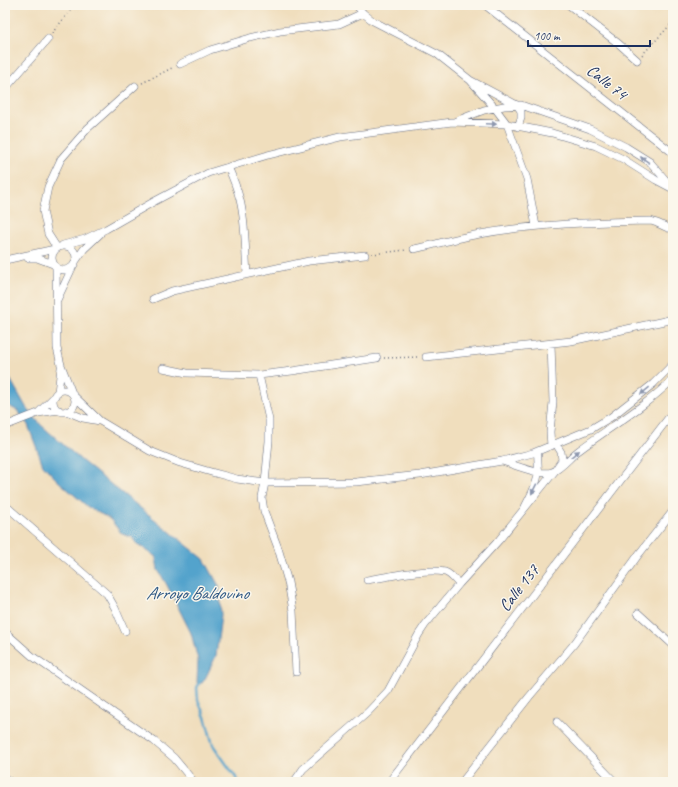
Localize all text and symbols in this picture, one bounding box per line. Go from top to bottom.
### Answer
scale bar [528,22,650,48]
text: 100 m [534,28,561,44]
street label: Calle 74 [582,60,633,106]
one-way arrow [485,121,498,127]
one-way arrow [640,156,651,164]
one-way arrow [639,386,650,395]
one-way arrow [569,450,580,458]
one-way arrow [530,484,537,495]
street label: Calle 137 [494,559,545,616]
water label: Arroyo Baldovino [146,582,251,604]

